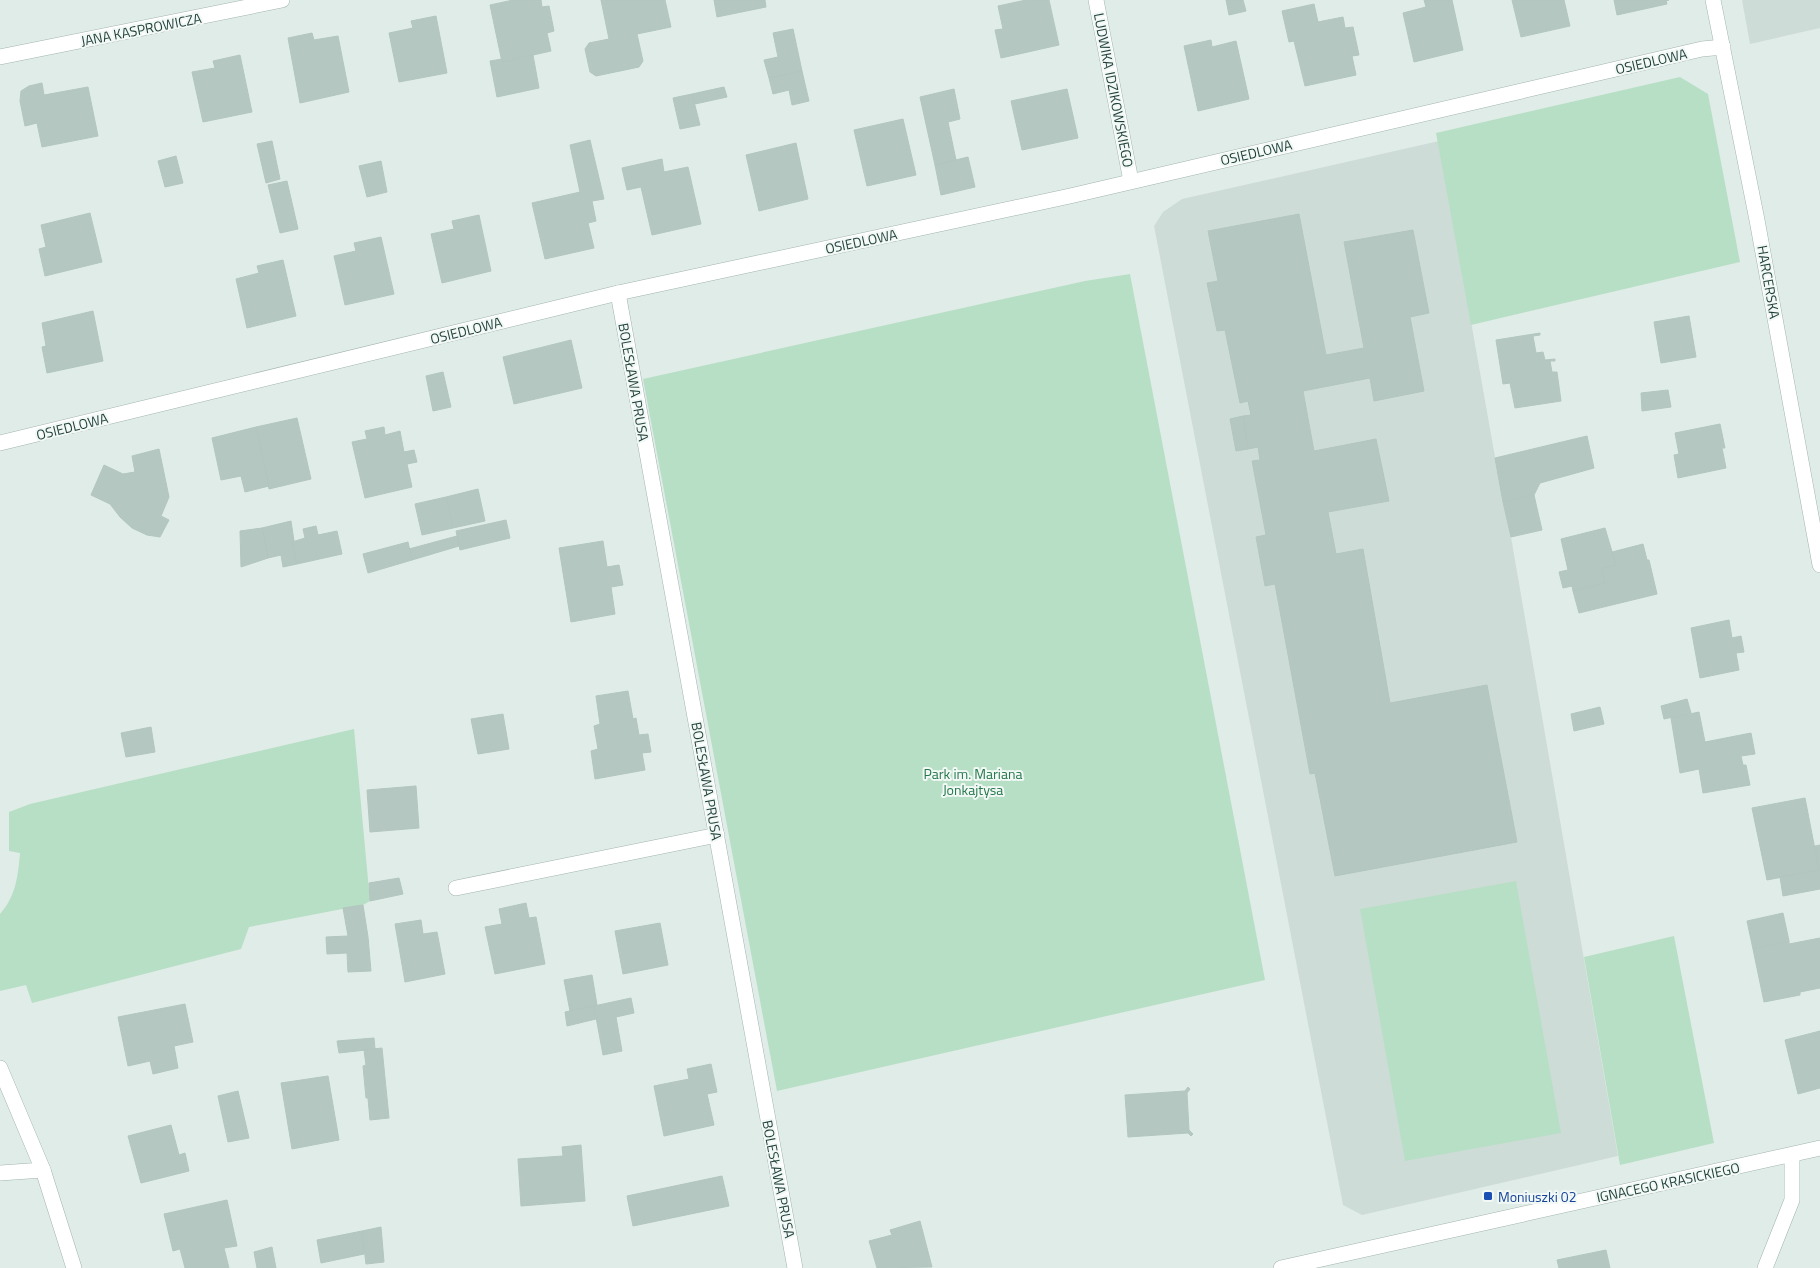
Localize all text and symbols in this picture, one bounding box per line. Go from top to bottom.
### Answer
street label: JANA KASPROWICZA [79,7,204,51]
street label: LUDWIKA IDZIKOWSKIEGO [1089,11,1139,169]
street label: OSIEDLOWA [1613,42,1690,79]
street label: OSIEDLOWA [1218,133,1295,170]
street label: OSIEDLOWA [823,223,900,259]
street label: HARCERSKA [1752,244,1786,321]
street label: OSIEDLOWA [428,311,505,349]
street label: BOLESŁAWA PRUSA [613,321,655,444]
street label: OSIEDLOWA [34,407,111,445]
street label: BOLESŁAWA PRUSA [686,720,728,843]
park label: Park im. Mariana Jonkajtysa [924,763,1022,800]
street label: BOLESŁAWA PRUSA [757,1118,801,1240]
street label: IGNACEGO KRASICKIEGO [1594,1157,1742,1207]
place label: Moniuszki 02 [1498,1186,1577,1207]
marker: Moniuszki 02 [1482,1190,1494,1202]

